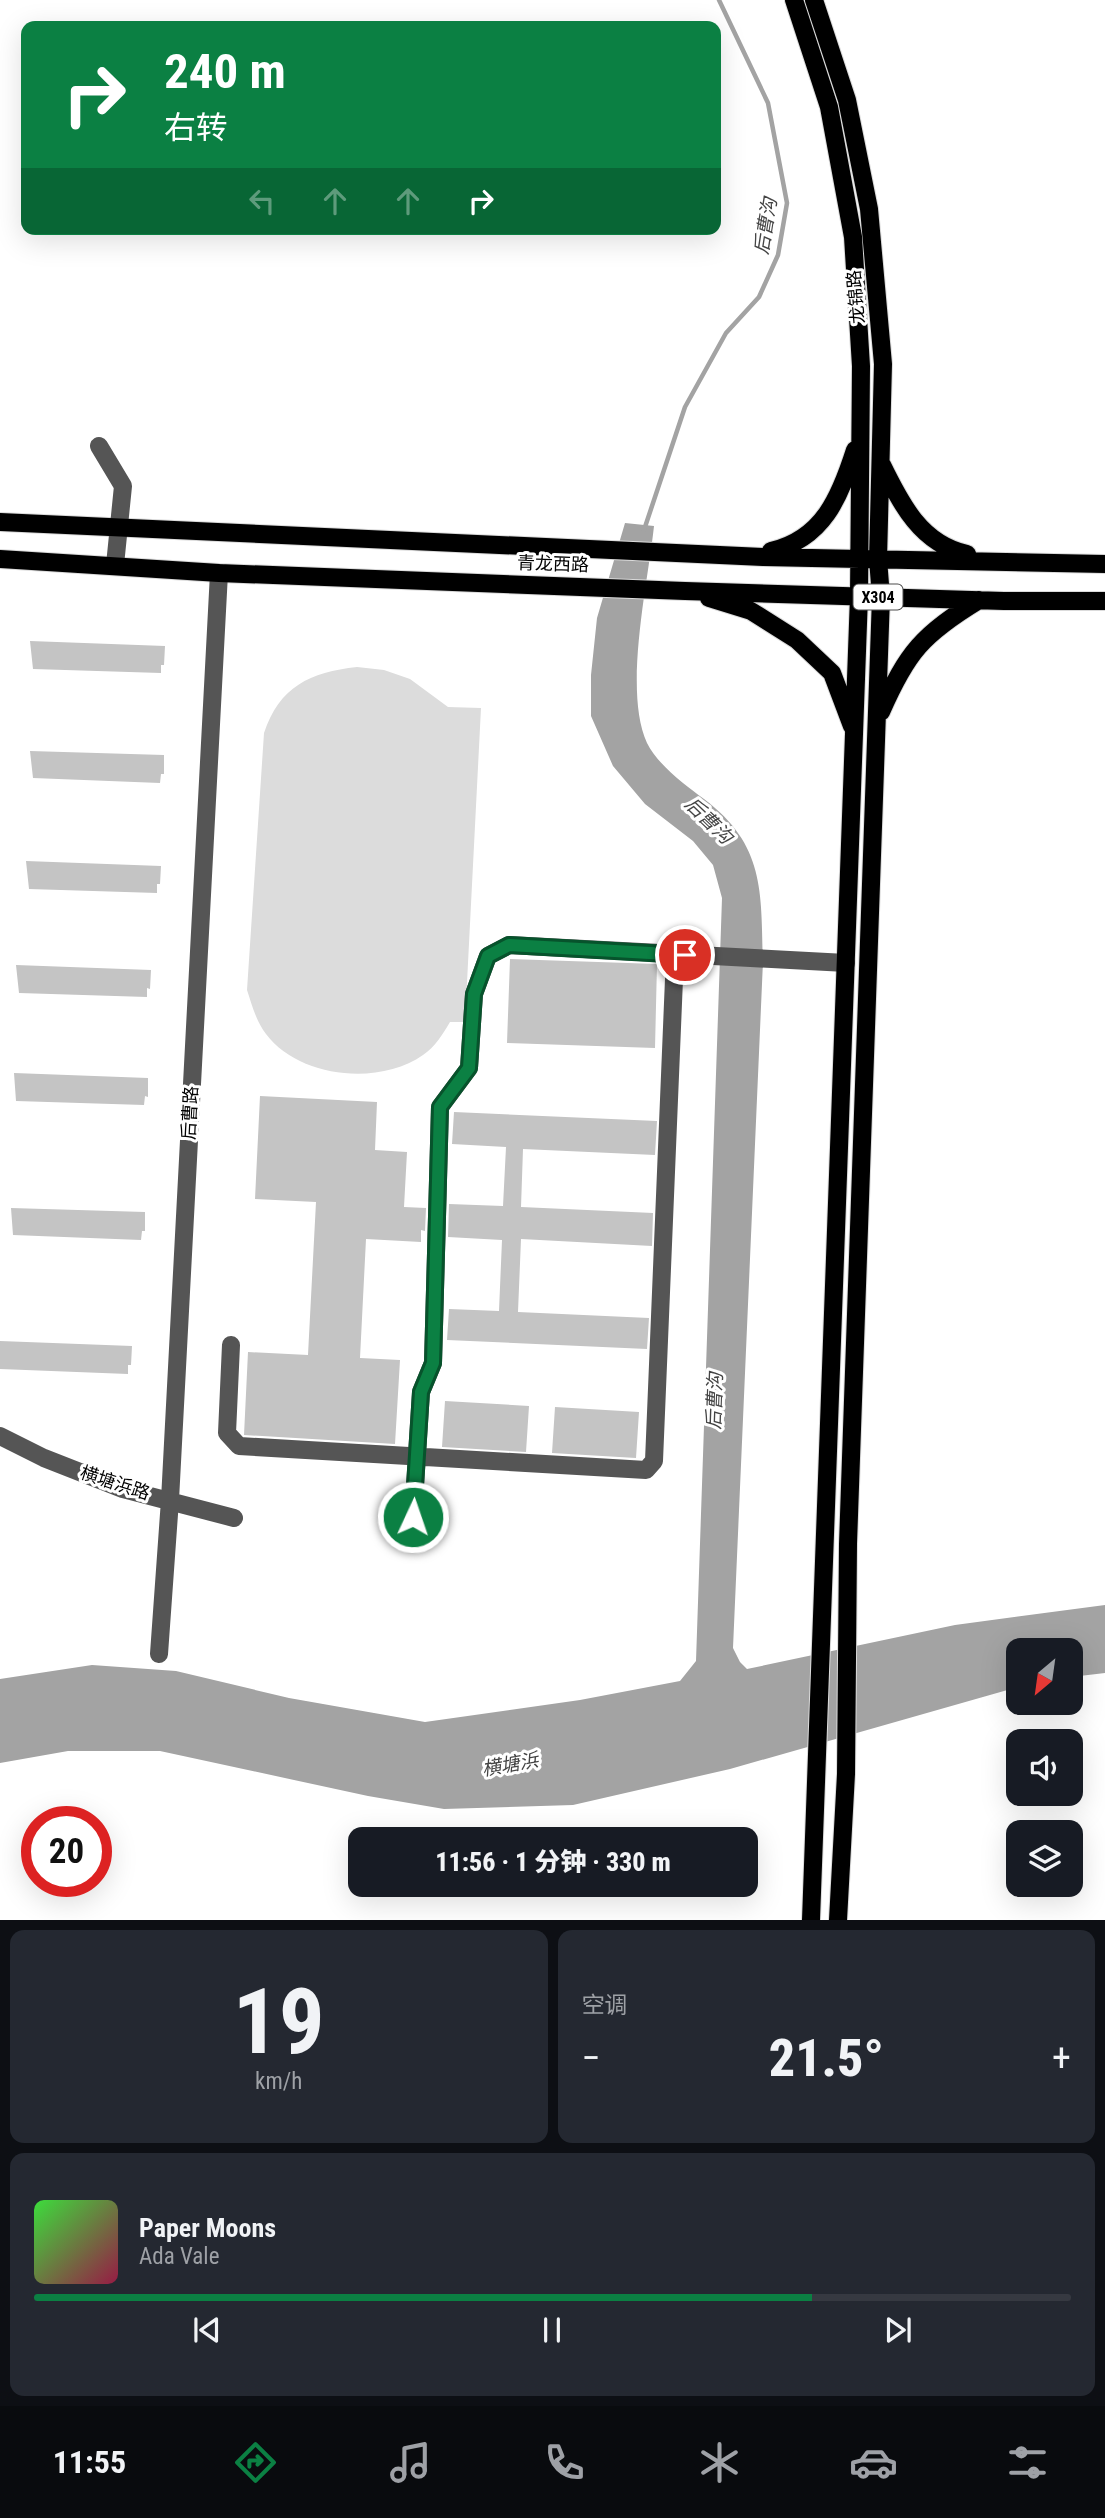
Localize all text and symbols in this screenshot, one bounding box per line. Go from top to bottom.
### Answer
text: 240 m [164,43,286,100]
icon: right [49,49,140,140]
text: 右转 [164,109,228,147]
icon: left [243,182,281,220]
icon: ahead [316,182,354,220]
icon: ahead [389,182,427,220]
icon: right [462,182,500,220]
water label: 后曹沟 [750,194,782,256]
street label: 龙锦路 [843,269,868,325]
street label: 青龙西路 [517,552,589,575]
road number: X304 [854,584,903,610]
water label: 后曹沟 [680,792,739,850]
pin [655,925,715,985]
icon: arrive [666,936,704,974]
street label: 后曹路 [178,1085,201,1140]
water label: 后曹沟 [702,1370,727,1430]
street label: 横塘浜路 [78,1461,153,1504]
position arrow [376,1480,450,1554]
north arrow [1006,1638,1083,1715]
map controls [1006,1638,1083,1897]
button: sound [1006,1729,1083,1806]
water label: 横塘浜 [480,1748,542,1781]
speed limit sign: 20 [21,1806,112,1897]
button: layers [1006,1820,1083,1897]
text: 11:56 · 1 分钟 · 330 m [435,1847,671,1877]
text: 19 [233,1969,325,2075]
text: 空调 [582,1992,628,2019]
text: 21.5° [769,2028,884,2089]
text: − [582,2036,601,2080]
text: + [1052,2036,1071,2080]
text: km/h [255,2068,302,2095]
text: Paper Moons [139,2213,276,2243]
text: Ada Vale [139,2243,219,2270]
icon: previous [188,2311,226,2349]
icon: pause [533,2311,571,2349]
icon: next [879,2311,917,2349]
icon: directions [231,2438,280,2487]
icon: music [386,2438,435,2487]
icon: phone [540,2438,589,2487]
icon: climate [695,2438,744,2487]
icon: car [849,2438,898,2487]
icon: filters [1003,2438,1052,2487]
text: 11:55 [53,2443,126,2481]

